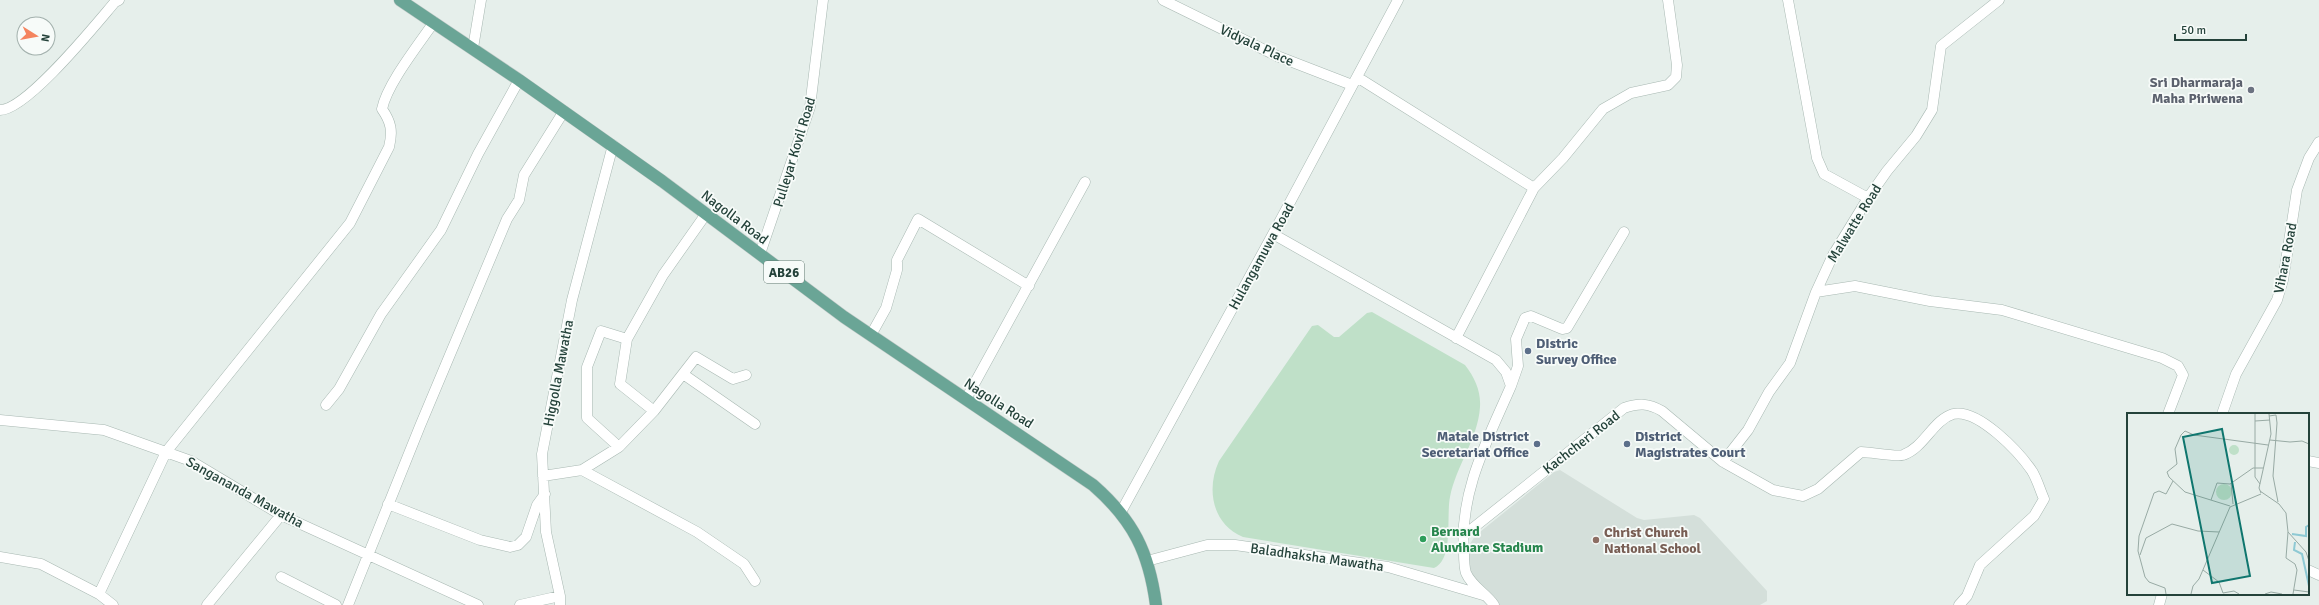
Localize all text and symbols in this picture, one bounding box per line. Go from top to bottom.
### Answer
north arrow [16,16,56,56]
scale bar [2175,16,2246,42]
street label: Vidyala Place [1217,21,1296,70]
text: 50 m [2181,23,2206,38]
text: N [38,33,52,43]
place label: Sri Dharmaraja Maha Piriwena [2150,74,2243,107]
marker: Sri Dharmaraja Maha Piriwena [2246,85,2256,95]
street label: Pulleyar Kovil Road [770,95,819,209]
street label: Malwatte Road [1824,181,1885,266]
street label: Nagolla Road [698,187,772,248]
street label: Hulangamuwa Road [1225,200,1298,313]
street label: Vihara Road [2270,221,2301,295]
road number: AB26 [764,261,804,283]
street label: Higgolla Mawatha [540,318,577,428]
place label: DIstric Survey Office [1536,335,1617,368]
marker: DIstric Survey Office [1523,346,1533,356]
street label: Nagolla Road [961,375,1037,432]
street label: Kachcheri Road [1539,407,1623,478]
inset map [2127,413,2309,595]
place label: Matale District Secretariat Office [1422,428,1530,461]
place label: District Magistrates Court [1635,428,1746,461]
marker: Matale District Secretariat Office [1532,439,1542,449]
marker: District Magistrates Court [1622,439,1632,449]
street label: Sangananda Mawatha [183,453,307,532]
place label: Bernard Aluvihare Stadium [1431,523,1543,556]
place label: Christ Church National School [1604,524,1702,557]
marker: Bernard Aluvihare Stadium [1418,534,1428,544]
marker: Christ Church National School [1591,535,1601,545]
street label: Baladhaksha Mawatha [1249,540,1385,575]

